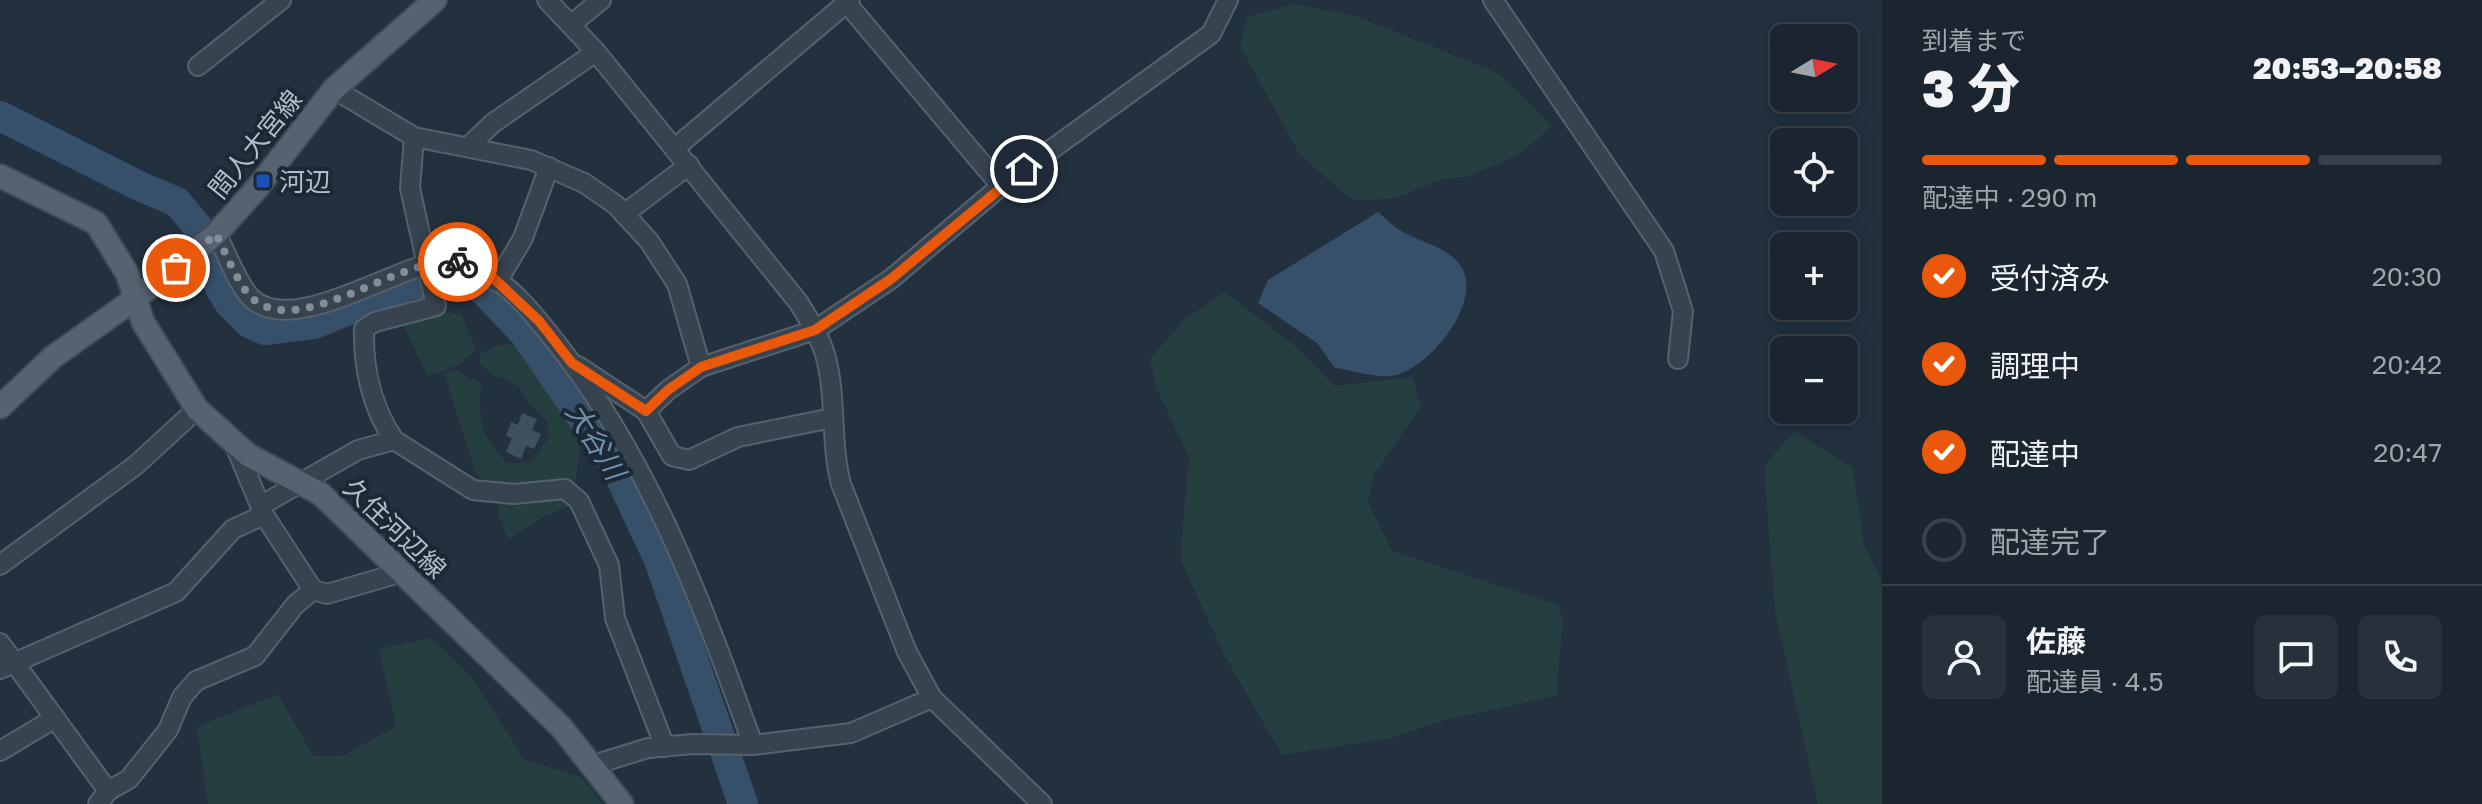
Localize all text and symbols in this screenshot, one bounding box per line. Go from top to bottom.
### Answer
north arrow [1770,24,1858,112]
map controls [1770,24,1858,424]
text: 到着まで [1922,25,2026,56]
text: 20:53–20:58 [2253,50,2442,86]
text: 3 分 [1922,56,2020,118]
street label: 間人大宮線 [202,84,308,204]
button: locate [1770,128,1858,216]
pin [990,135,1058,203]
icon: home [1002,147,1046,191]
place label: 河辺 [279,166,331,197]
marker: 河辺 [254,172,272,190]
text: 配達中 · 290 m [1922,182,2097,213]
courier [418,222,498,302]
button: + [1770,232,1858,320]
pin [142,234,210,302]
icon: bike [436,240,480,284]
icon: bag [154,246,198,290]
icon: check [1922,254,1966,298]
text: 受付済み [1990,260,2110,296]
text: 20:30 [2372,261,2442,292]
button: − [1770,336,1858,424]
icon: check [1922,342,1966,386]
text: 調理中 [1990,348,2080,384]
text: 20:42 [2372,349,2442,380]
water label: 大谷川 [560,397,634,488]
icon: check [1922,430,1966,474]
text: 配達中 [1990,436,2080,472]
text: 20:47 [2373,437,2442,468]
street label: 久住河辺線 [337,472,453,584]
text: 配達完了 [1990,524,2110,560]
button: person [1922,615,2006,699]
button: chat [2254,615,2338,699]
button: phone [2358,615,2442,699]
text: 佐藤 [2026,623,2086,659]
text: 配達員 · 4.5 [2026,666,2164,697]

